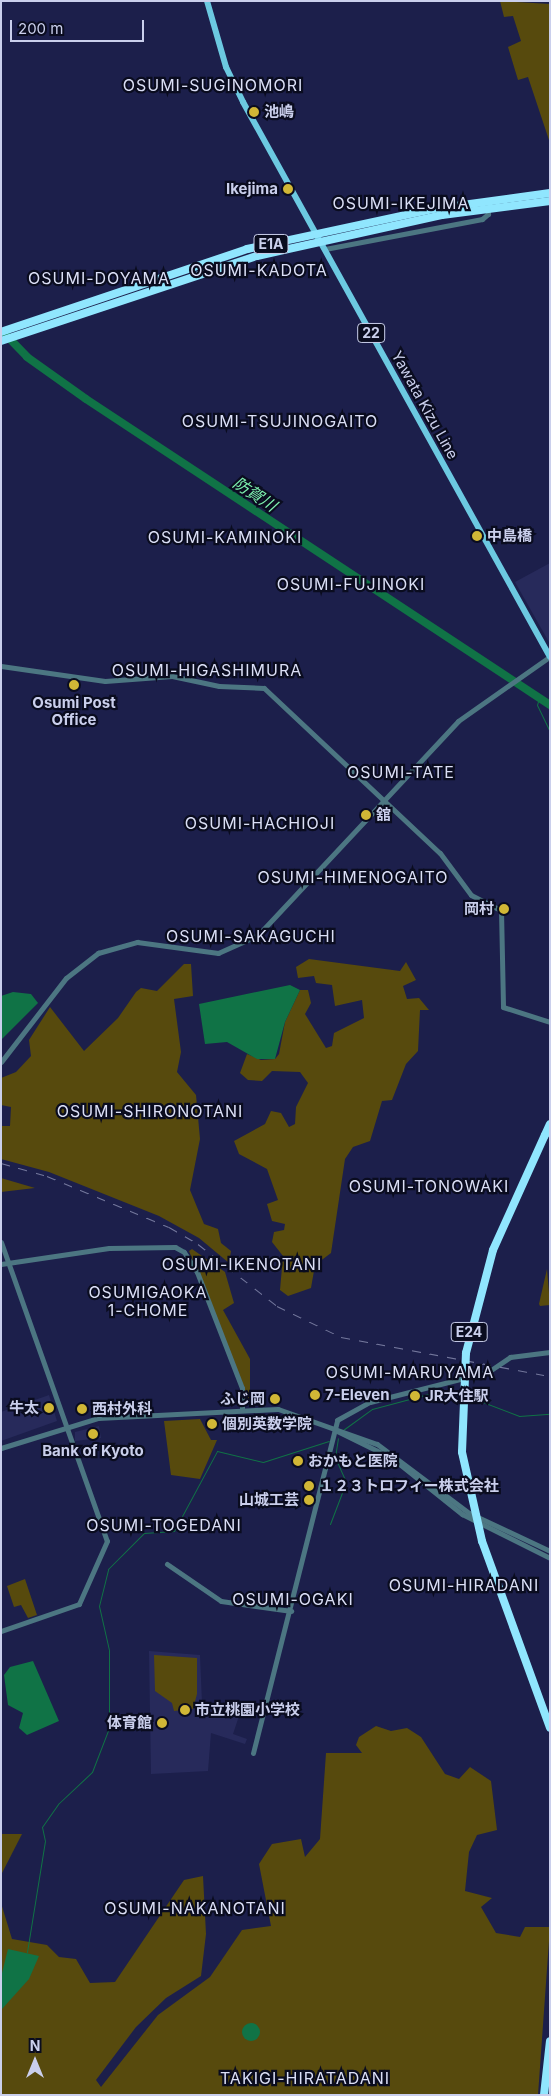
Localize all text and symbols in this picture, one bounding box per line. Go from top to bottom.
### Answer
scale bar [12,10,146,42]
text: 200 m [18,19,63,38]
district label: OSUMI-SUGINOMORI [121,75,305,95]
place label: 池嶋 [264,103,294,121]
marker: 池嶋 [248,106,260,118]
place label: Ikejima [226,180,278,198]
marker: Ikejima [282,183,294,195]
district label: OSUMI-IKEJIMA [331,193,471,213]
road number: E1A [254,232,288,255]
district label: OSUMI-KADOTA [189,260,329,280]
district label: OSUMI-DOYAMA [27,268,171,288]
road number: 22 [356,322,386,344]
street label: Yawata Kizu Line [388,348,462,462]
district label: OSUMI-TSUJINOGAITO [179,411,381,431]
water label: 防賀川 [230,473,280,515]
district label: OSUMI-KAMINOKI [146,527,304,547]
place label: 中島橋 [487,527,532,545]
marker: 中島橋 [471,530,483,542]
district label: OSUMI-FUJINOKI [275,574,427,594]
district label: OSUMI-HIGASHIMURA [110,660,304,680]
marker: Osumi Post Office [68,679,80,691]
place label: Osumi Post Office [32,693,116,728]
district label: OSUMI-TATE [346,762,456,782]
place label: 舘 [376,806,391,824]
marker: 舘 [360,809,372,821]
district label: OSUMI-HACHIOJI [183,813,337,833]
district label: OSUMI-HIMENOGAITO [255,867,451,887]
place label: 岡村 [464,900,494,918]
marker: 岡村 [498,903,510,915]
district label: OSUMI-SAKAGUCHI [164,926,338,946]
district label: OSUMI-SHIRONOTANI [55,1101,245,1121]
district label: OSUMI-TONOWAKI [347,1176,511,1196]
district label: OSUMI-IKENOTANI [160,1254,324,1274]
district label: OSUMIGAOKA 1-CHOME [87,1282,209,1320]
road number: E24 [450,1320,488,1344]
district label: OSUMI-MARUYAMA [324,1362,496,1382]
place label: 7-Eleven [325,1386,390,1404]
place label: JR大住駅 [425,1387,489,1405]
marker: 7-Eleven [309,1389,321,1401]
place label: ふじ岡 [220,1390,265,1408]
marker: JR大住駅 [409,1390,421,1402]
marker: ふじ岡 [269,1393,281,1405]
place label: 牛太 [9,1399,39,1417]
place label: 西村外科 [92,1400,152,1418]
marker: 牛太 [43,1402,55,1414]
marker: 西村外科 [76,1403,88,1415]
place label: 個別英数学院 [222,1415,312,1433]
marker: 個別英数学院 [206,1418,218,1430]
marker: Bank of Kyoto [87,1428,99,1440]
place label: Bank of Kyoto [42,1442,144,1460]
place label: おかもと医院 [308,1452,398,1470]
marker: おかもと医院 [292,1455,304,1467]
place label: １２３トロフィー株式会社 [319,1477,499,1495]
marker: １２３トロフィー株式会社 [303,1480,315,1492]
place label: 山城工芸 [239,1491,299,1509]
marker: 山城工芸 [303,1494,315,1506]
district label: OSUMI-TOGEDANI [85,1515,243,1535]
district label: OSUMI-HIRADANI [387,1575,541,1595]
district label: OSUMI-OGAKI [231,1589,355,1609]
place label: 市立桃園小学校 [195,1701,300,1719]
marker: 市立桃園小学校 [179,1704,191,1716]
place label: 体育館 [107,1714,152,1732]
marker: 体育館 [156,1717,168,1729]
district label: OSUMI-NAKANOTANI [102,1898,288,1918]
north arrow [10,2036,60,2086]
text: N [30,2037,40,2054]
district label: TAKIGI-HIRATADANI [218,2068,392,2088]

